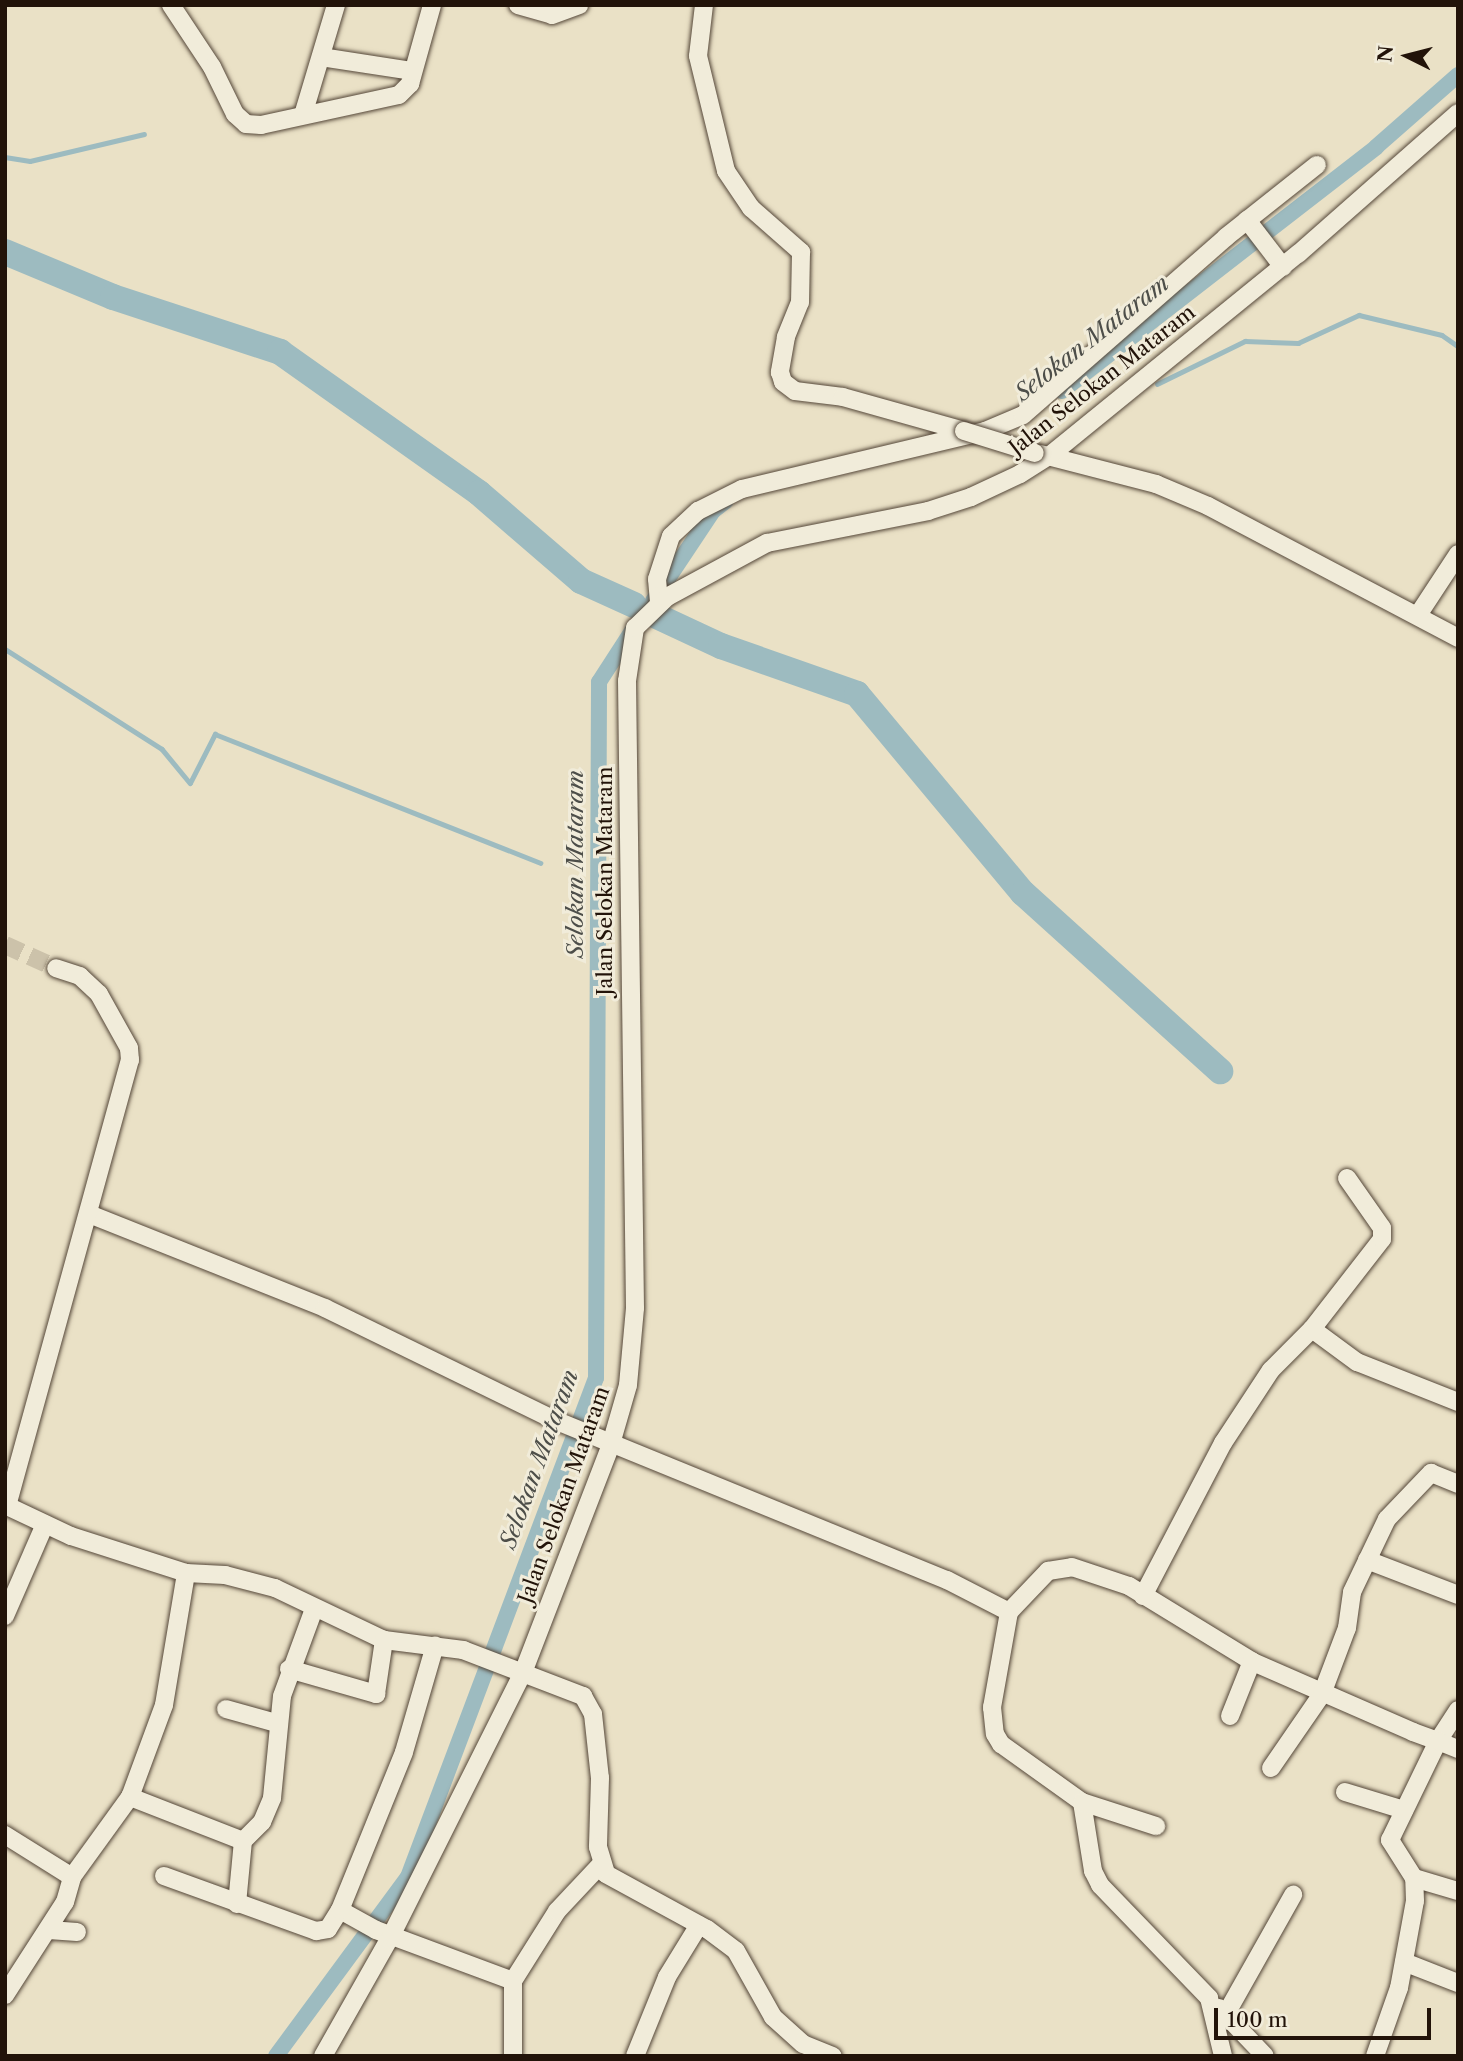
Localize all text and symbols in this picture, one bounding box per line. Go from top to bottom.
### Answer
north arrow [1372,21,1442,91]
text: N [1373,44,1398,63]
water label: Selokan Mataram [1009,269,1175,407]
street label: Jalan Selokan Mataram [1004,299,1200,461]
street label: Jalan Selokan Mataram [592,766,618,996]
water label: Selokan Mataram [561,770,589,958]
water label: Selokan Mataram [494,1366,584,1552]
street label: Jalan Selokan Mataram [513,1383,615,1607]
scale bar [1218,1994,1435,2038]
text: 100 m [1227,2007,1288,2032]

